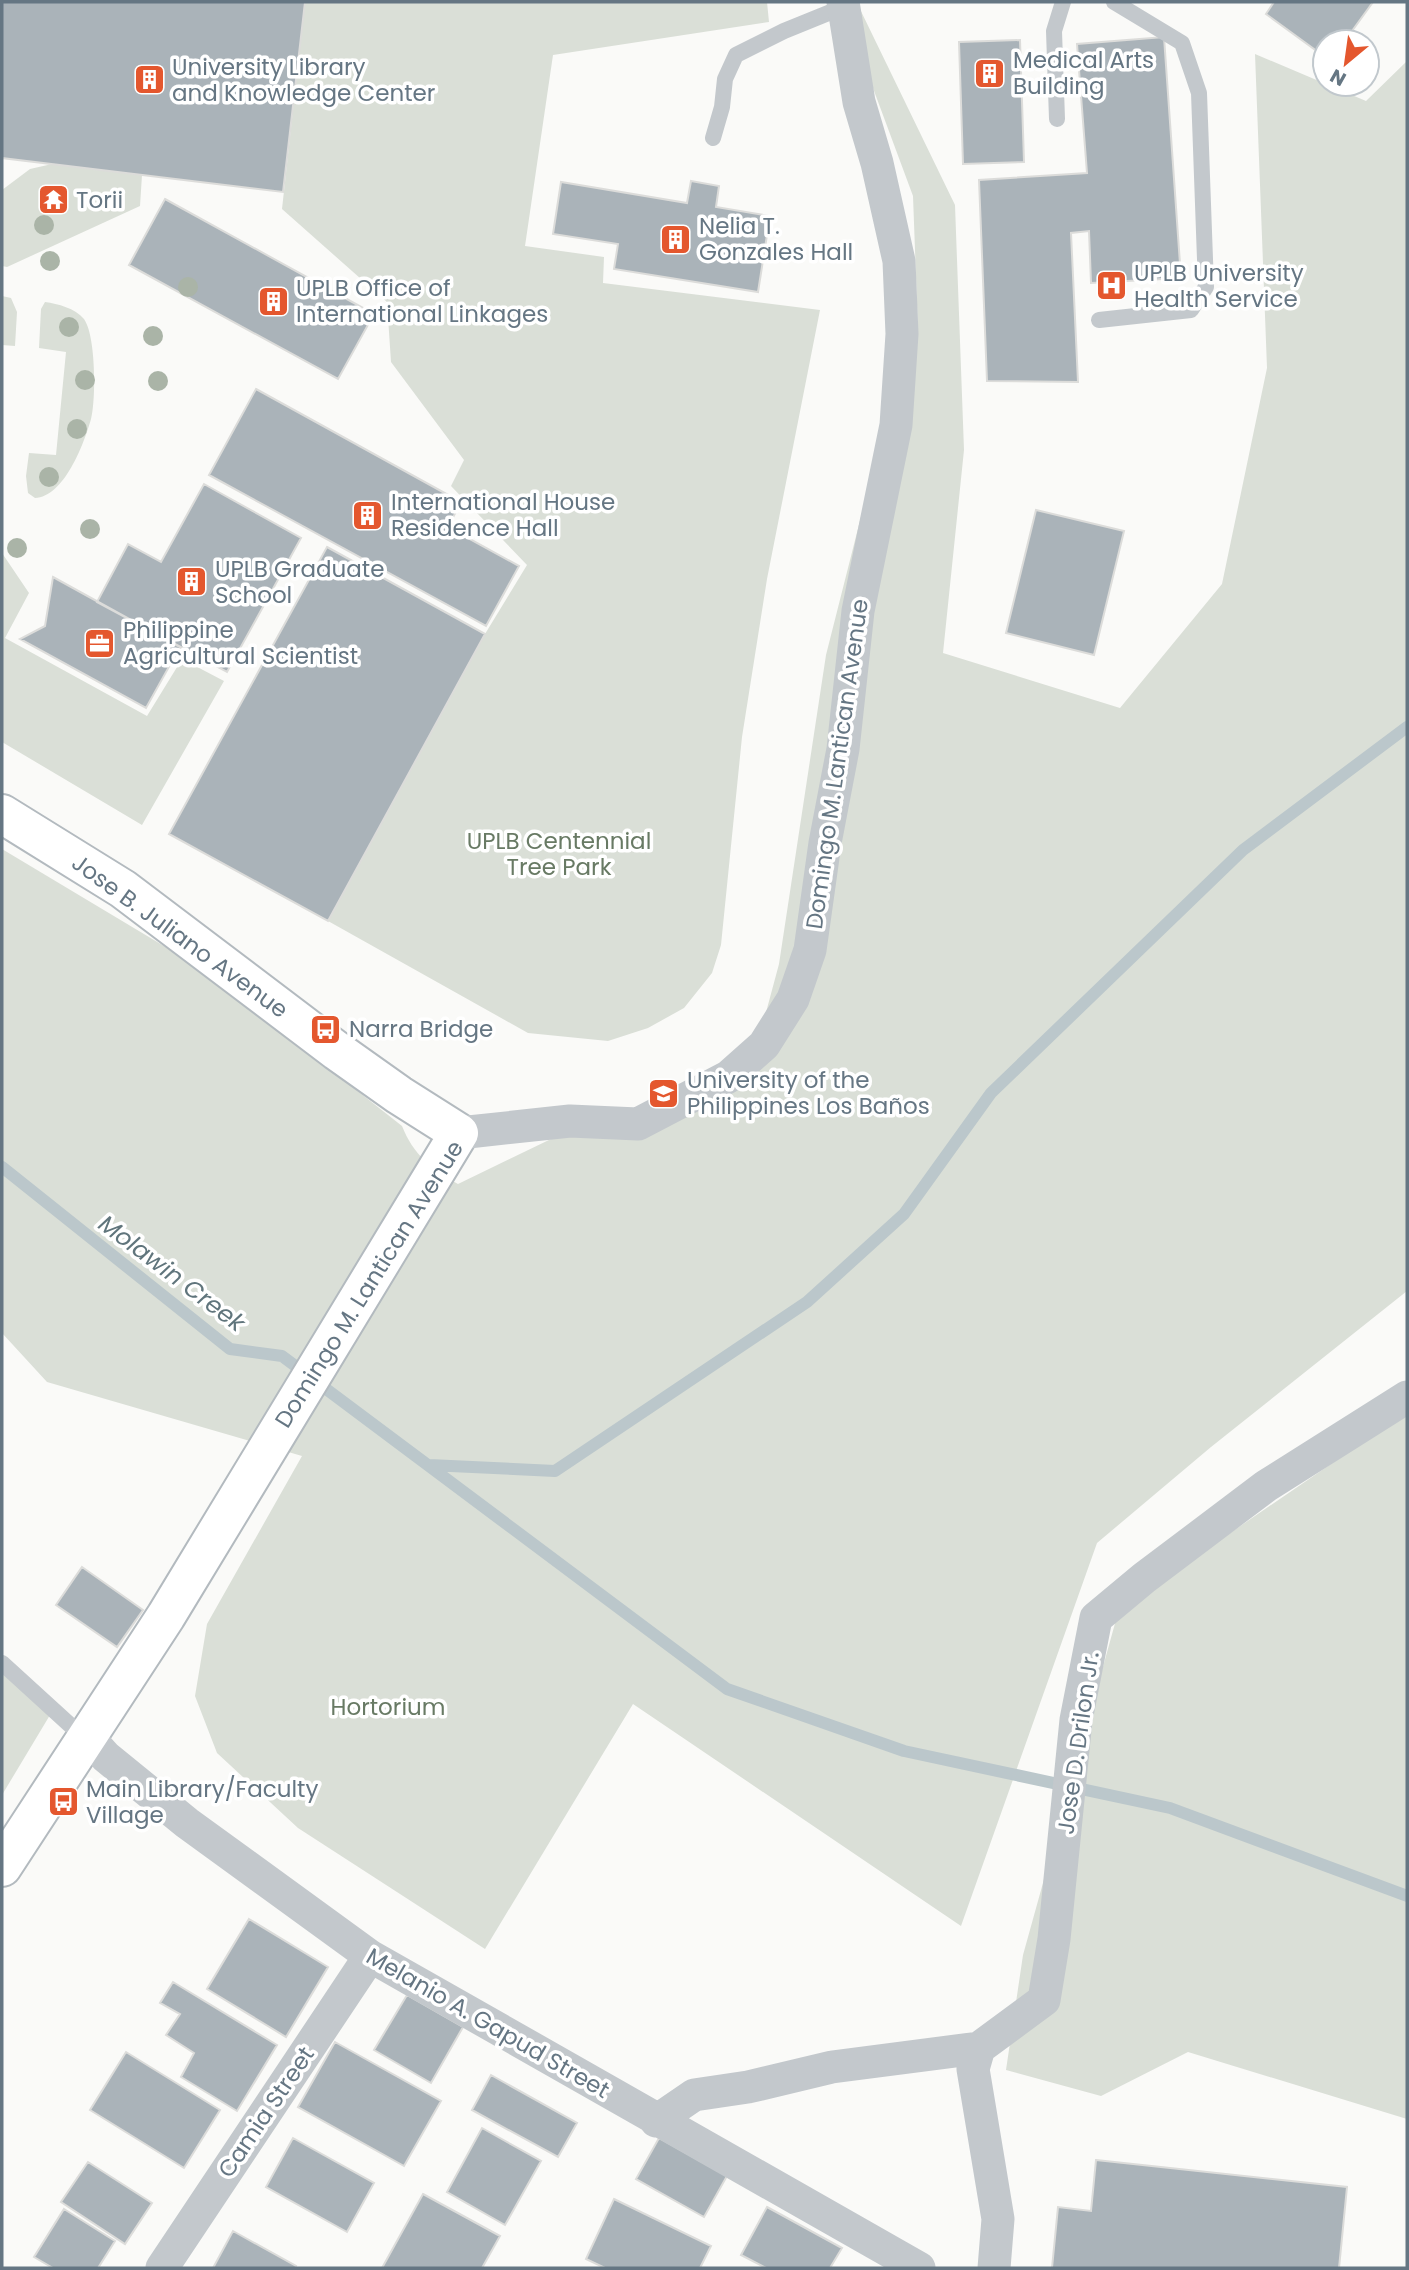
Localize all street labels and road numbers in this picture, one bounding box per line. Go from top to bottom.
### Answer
street label: Domingo M. Lantican Avenue [798,597,876,931]
street label: Jose B. Juliano Avenue [65,847,295,1025]
street label: Domingo M. Lantican Avenue [267,1134,471,1434]
street label: Jose D. Drilon Jr. [1049,1650,1107,1836]
street label: Melanio A. Gapud Street [361,1940,615,2106]
street label: Camia Street [210,2040,322,2184]

